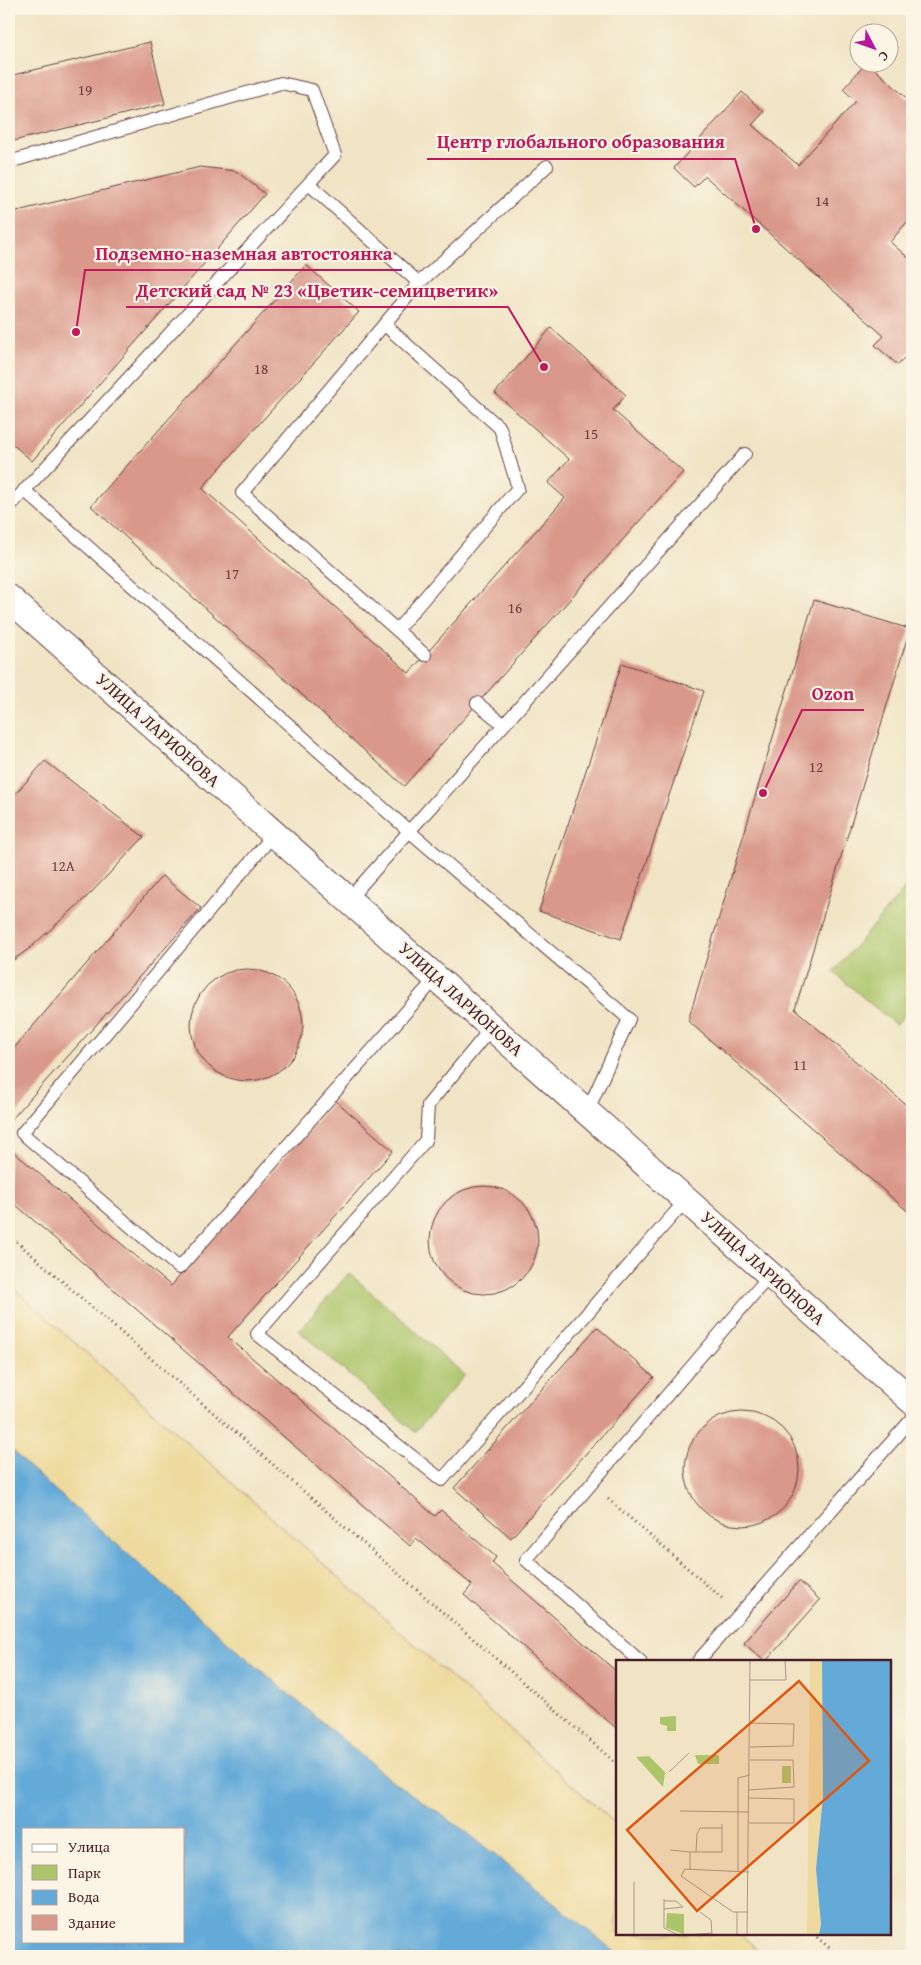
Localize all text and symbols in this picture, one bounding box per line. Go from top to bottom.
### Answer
north arrow [848,22,898,72]
text: С [874,47,894,66]
house number: 19 [78,79,92,100]
callout: Центр глобального образования [427,125,735,159]
text: Центр глобального образования [437,127,725,155]
house number: 14 [815,190,829,211]
callout: Подземно-наземная автостоянка [85,236,402,270]
text: Подземно-наземная автостоянка [95,239,393,267]
callout: Детский сад № 23 «Цветик-семицветик» [126,273,508,307]
text: Детский сад № 23 «Цветик-семицветик» [135,276,498,304]
house number: 18 [254,358,268,379]
house number: 15 [584,423,598,444]
house number: 17 [225,563,239,584]
house number: 16 [508,597,522,618]
street label: УЛИЦА ЛАРИОНОВА [90,666,227,793]
callout: Ozon [802,676,864,710]
text: Ozon [812,679,855,707]
house number: 12 [809,756,823,777]
house number: 12А [51,855,75,876]
street label: УЛИЦА ЛАРИОНОВА [393,935,530,1062]
house number: 11 [793,1054,807,1075]
street label: УЛИЦА ЛАРИОНОВА [695,1204,832,1331]
inset map [616,1660,891,1935]
legend [22,1828,185,1942]
text: Улица [68,1836,111,1857]
text: Парк [68,1862,101,1883]
text: Вода [68,1886,100,1907]
text: Здание [68,1912,116,1933]

